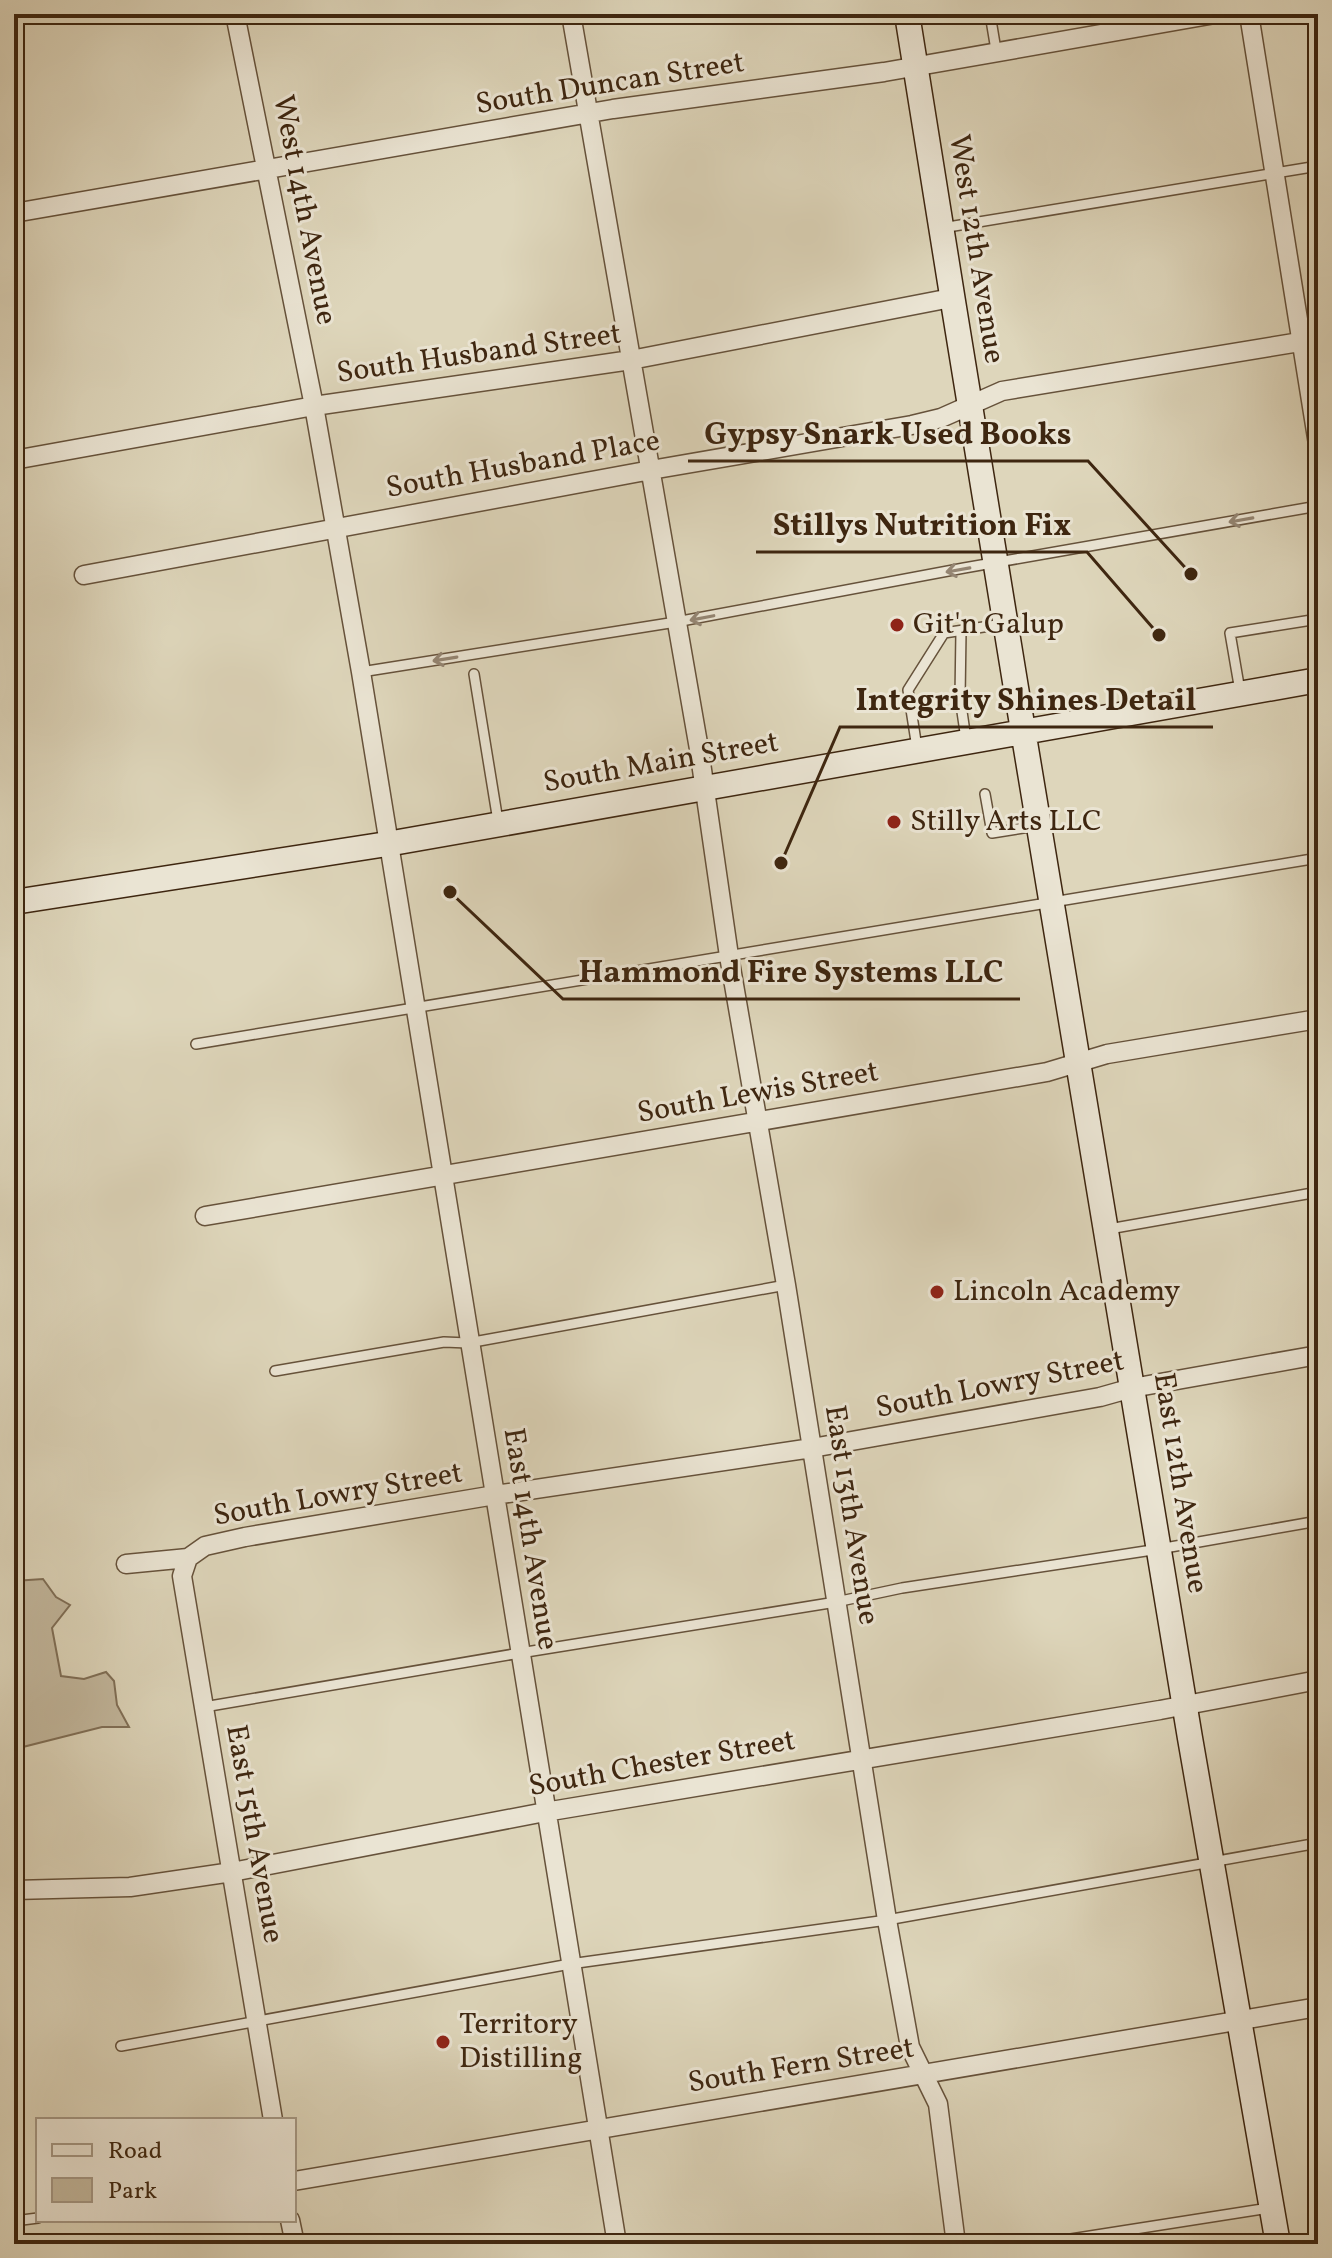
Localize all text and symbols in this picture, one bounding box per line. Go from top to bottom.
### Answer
street label: South Duncan Street [473,42,747,126]
street label: West 14th Avenue [261,91,347,329]
street label: West 12th Avenue [937,131,1015,367]
street label: South Husband Street [334,313,624,395]
callout: Gypsy Snark Used Books [688,405,1088,461]
text: Gypsy Snark Used Books [704,414,1072,458]
street label: South Husband Place [383,420,663,510]
callout: Stillys Nutrition Fix [756,496,1087,552]
text: Stillys Nutrition Fix [773,505,1071,549]
one-way arrow [1229,513,1254,528]
one-way arrow [945,563,971,578]
place label: Git'n Galup [913,604,1064,646]
one-way arrow [690,611,715,626]
marker: Git'n Galup [888,616,906,634]
one-way arrow [433,652,458,667]
callout: Integrity Shines Detail [840,671,1213,727]
text: Integrity Shines Detail [856,680,1197,724]
street label: South Main Street [540,722,782,804]
place label: Stilly Arts LLC [910,801,1102,843]
marker: Stilly Arts LLC [885,813,903,831]
callout: Hammond Fire Systems LLC [563,943,1020,999]
text: Hammond Fire Systems LLC [578,952,1004,996]
street label: South Lewis Street [634,1051,882,1135]
place label: Lincoln Academy [953,1271,1180,1313]
marker: Lincoln Academy [928,1283,946,1301]
street label: South Lowry Street [872,1340,1128,1430]
street label: East 12th Avenue [1142,1370,1218,1596]
street label: East 13th Avenue [813,1402,889,1628]
street label: East 14th Avenue [492,1425,568,1653]
street label: South Lowry Street [210,1452,466,1538]
street label: South Chester Street [525,1720,799,1808]
street label: East 15th Avenue [214,1722,294,1946]
place label: Territory Distilling [459,2004,583,2080]
street label: South Fern Street [685,2027,917,2105]
marker: Territory Distilling [434,2033,452,2051]
legend [36,2118,296,2222]
text: Road [108,2135,162,2169]
text: Park [108,2175,157,2209]

